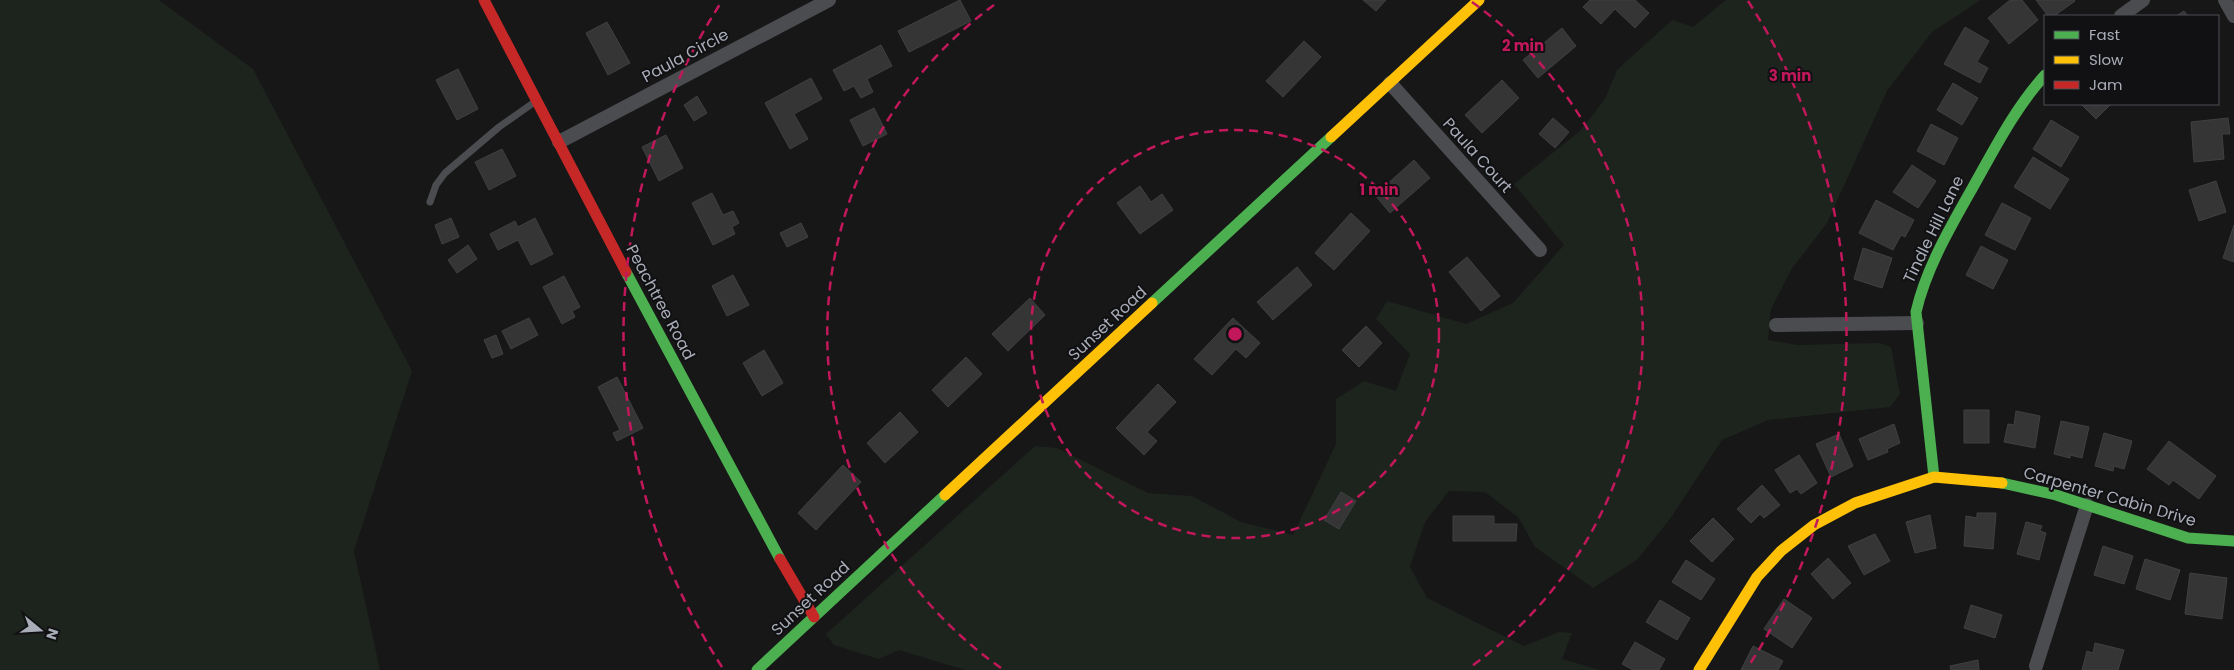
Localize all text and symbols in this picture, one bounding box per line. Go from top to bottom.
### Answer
legend [2044,15,2219,105]
street label: Paula Circle [638,23,733,88]
text: Fast [2089,24,2120,45]
text: 2 min [1502,35,1544,56]
text: Slow [2089,49,2124,70]
text: 3 min [1769,65,1811,86]
text: Jam [2089,74,2123,95]
street label: Paula Court [1438,113,1518,198]
street label: Tindle Hill Lane [1898,172,1969,287]
text: 1 min [1359,179,1399,200]
street label: Peachtree Road [620,241,701,364]
street label: Sunset Road [1063,281,1152,366]
centre of rings [1226,325,1244,343]
street label: Carpenter Cabin Drive [2021,461,2199,532]
street label: Sunset Road [766,556,855,641]
north arrow [15,605,65,655]
text: N [41,626,64,642]

